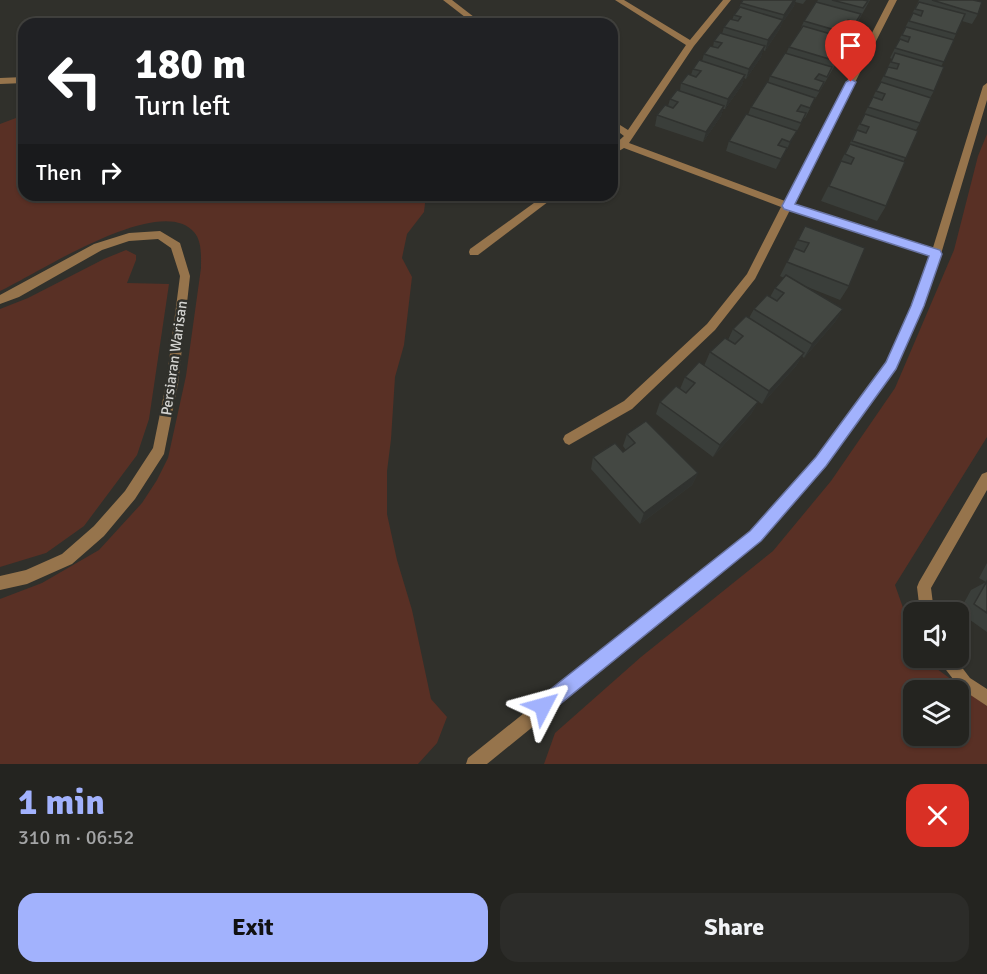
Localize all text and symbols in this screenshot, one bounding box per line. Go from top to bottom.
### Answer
pin [825,20,876,82]
icon: arrive [834,29,867,62]
text: 180 m [135,39,246,90]
icon: left [36,42,114,120]
text: Turn left [135,90,230,123]
icon: right [94,156,127,189]
text: Then [36,159,82,186]
street label: Persiaran Warisan [157,299,191,417]
map controls [903,602,969,746]
button: sound [903,602,969,668]
position arrow [511,674,575,738]
button: layers [903,680,969,746]
text: 1 min [18,780,105,825]
button: close [906,784,969,847]
text: 310 m · 06:52 [18,825,134,850]
button: Exit [18,893,488,962]
button: Share [500,893,969,962]

